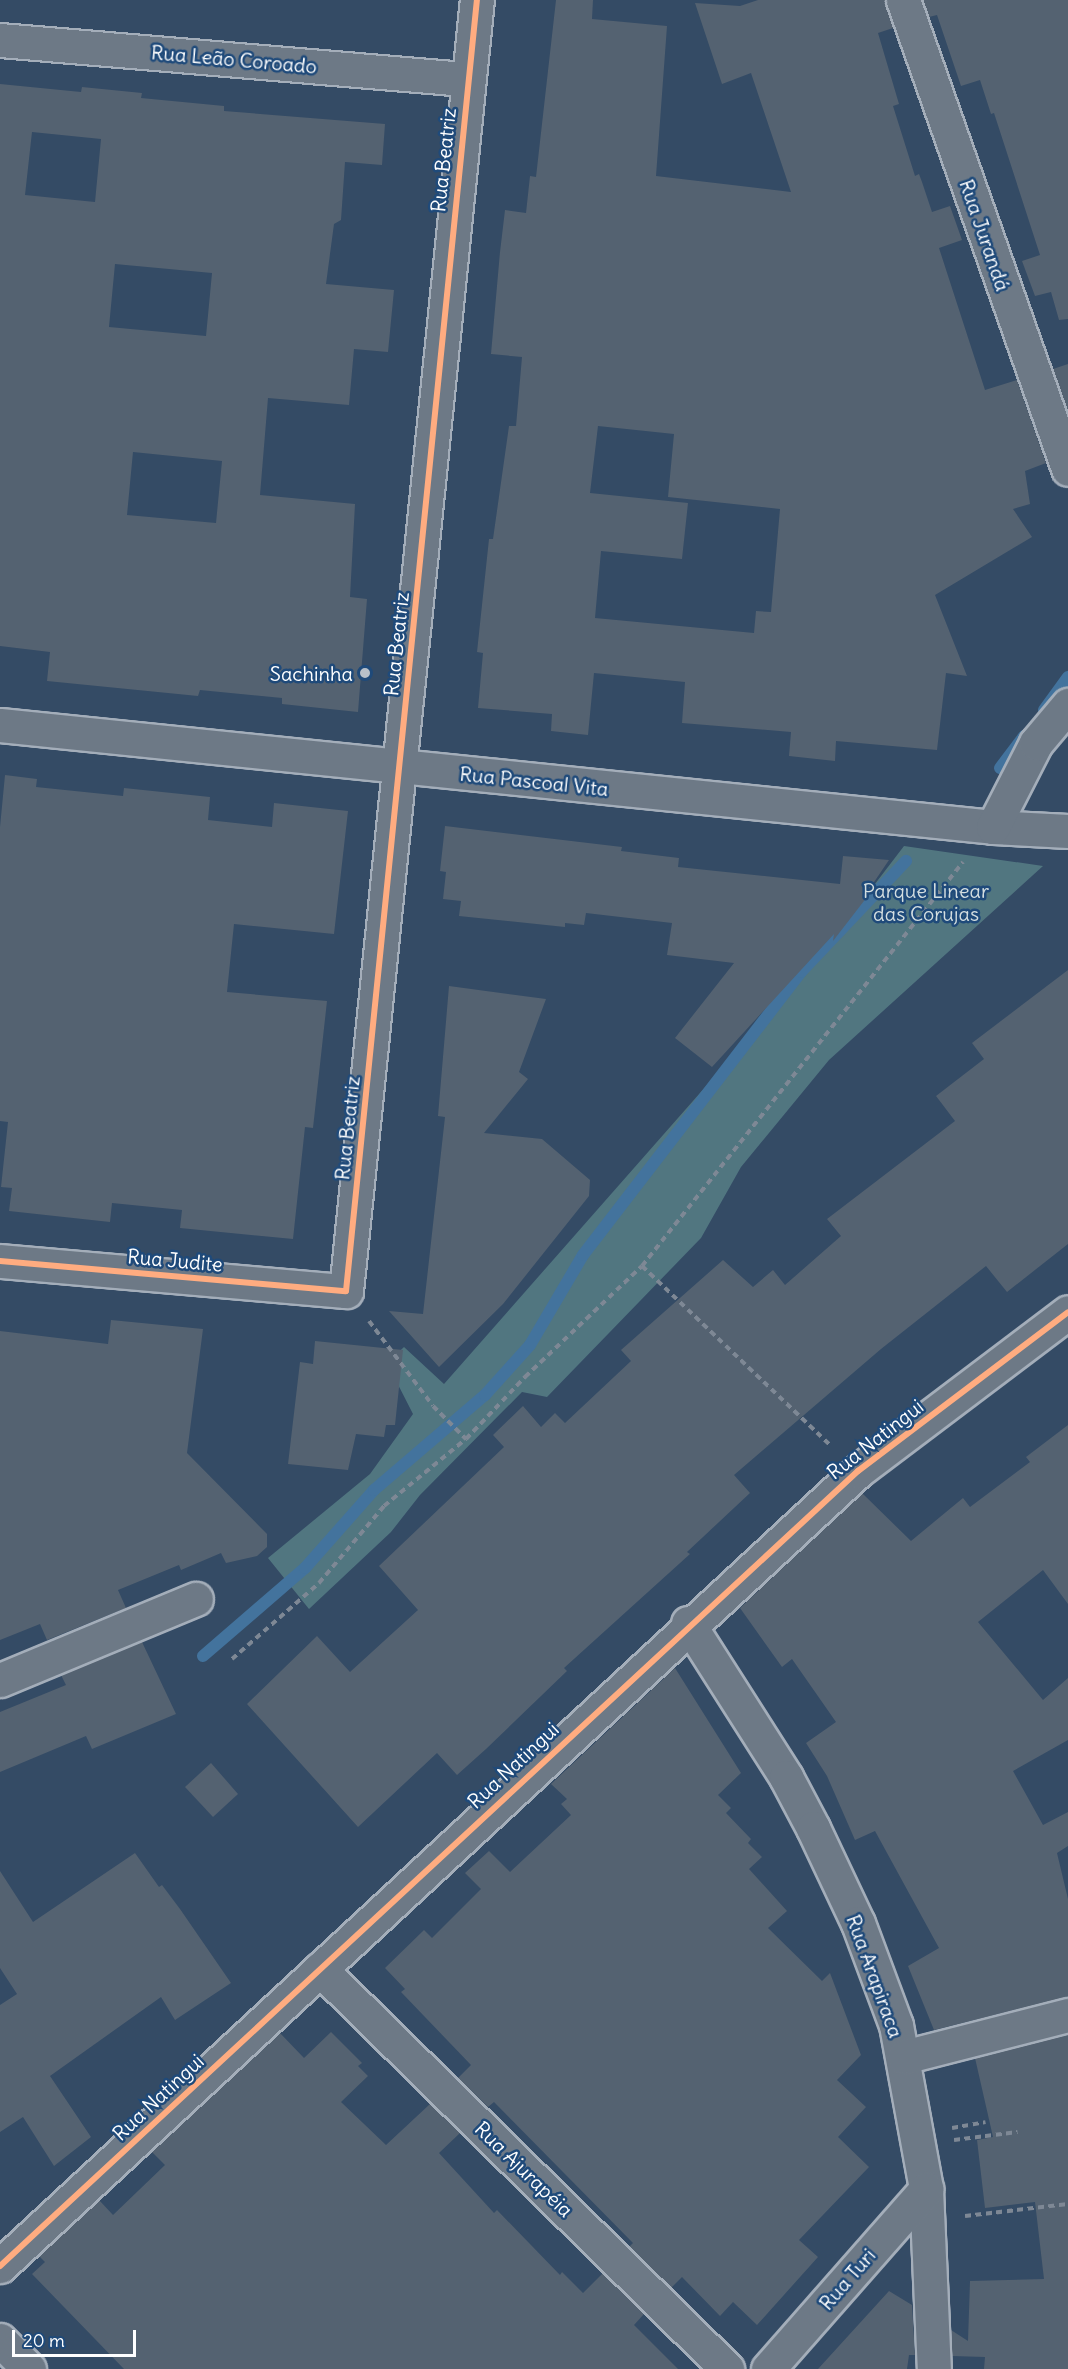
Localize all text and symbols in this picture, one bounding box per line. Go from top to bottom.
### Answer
street label: Rua Leão Coroado [150,40,318,78]
street label: Rua Beatriz [426,107,460,213]
street label: Rua Jurandá [955,176,1015,294]
street label: Rua Beatriz [379,591,413,697]
place label: Sachinha [270,661,353,685]
marker: Sachinha [358,666,372,680]
street label: Rua Pascoal Vita [458,761,610,801]
park label: Parque Linear das Corujas [863,879,989,926]
street label: Rua Beatriz [330,1075,364,1181]
street label: Rua Judite [126,1244,224,1276]
street label: Rua Natingui [822,1394,928,1484]
street label: Rua Natingui [463,1717,563,1813]
street label: Rua Arapiraca [842,1911,908,2041]
street label: Rua Natingui [108,2049,208,2145]
street label: Rua Ajurapéia [470,2116,578,2222]
street label: Rua Turi [814,2243,880,2315]
scale bar [15,2318,140,2356]
text: 20 m [23,2329,65,2352]

